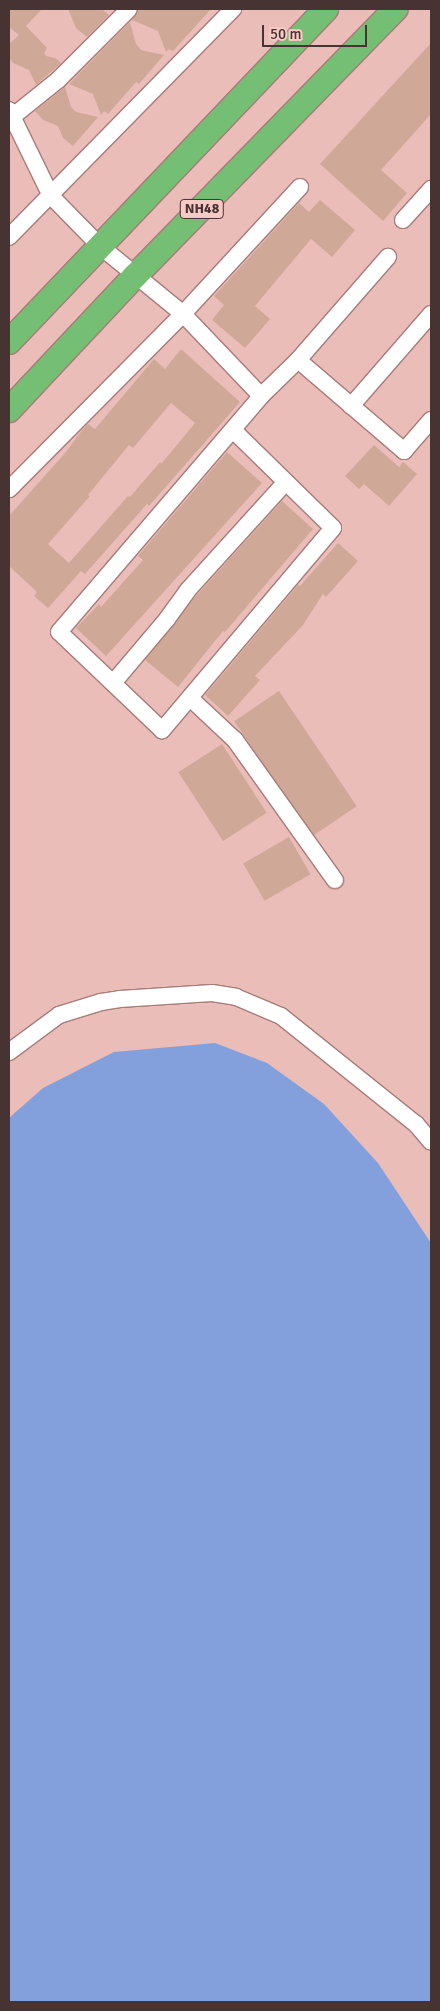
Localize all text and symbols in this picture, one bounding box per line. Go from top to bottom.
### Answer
scale bar [265,15,370,47]
text: 50 m [270,25,301,43]
road number: NH48 [180,198,224,220]

